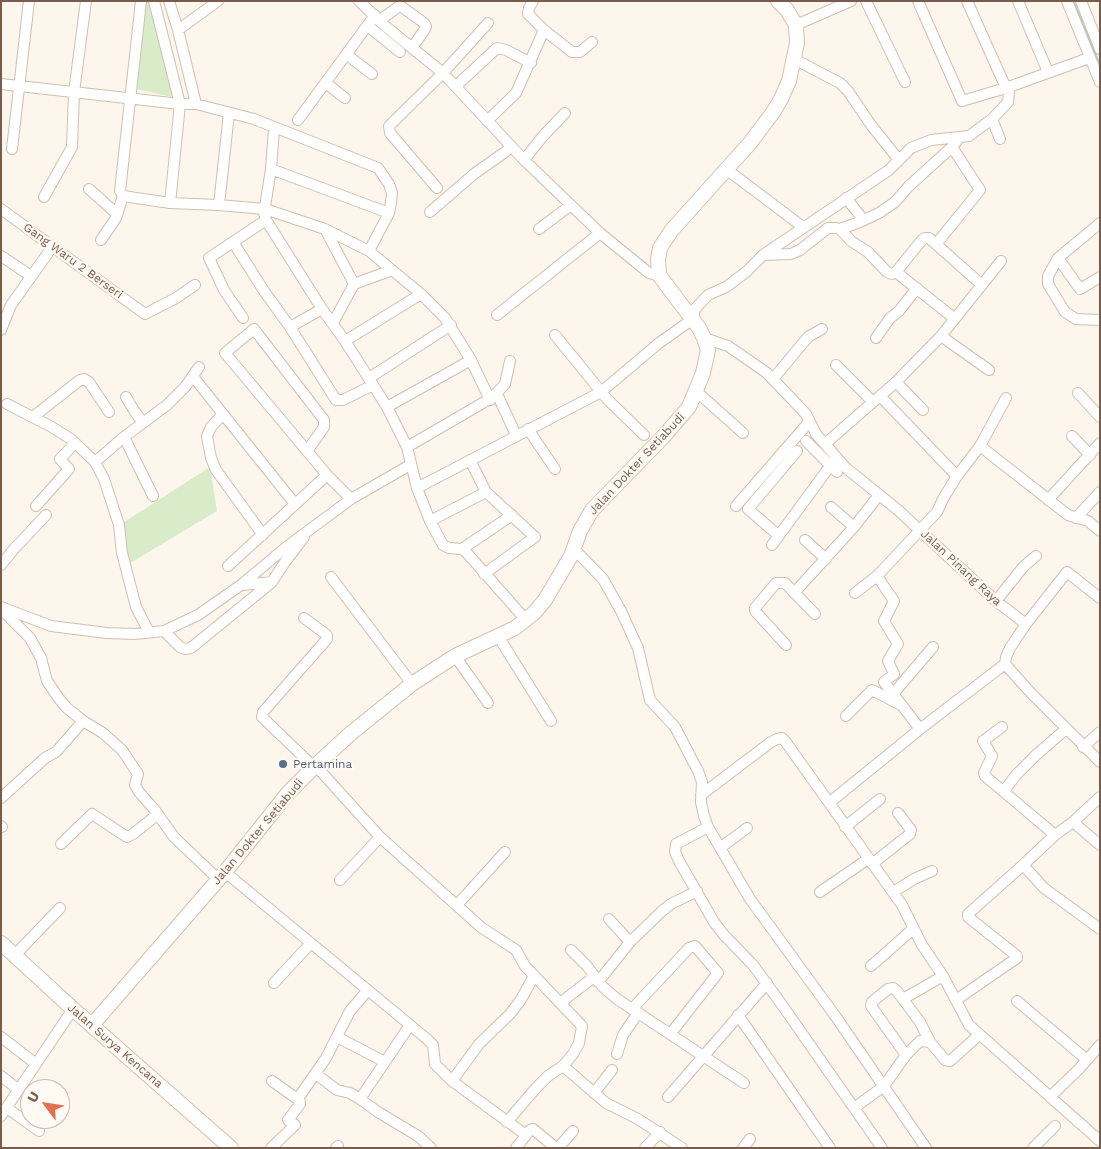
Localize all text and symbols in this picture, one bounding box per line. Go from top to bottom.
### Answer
street label: Gang Waru 2 Berseri [20,220,126,302]
street label: Jalan Dokter Setiabudi [586,410,688,518]
street label: Jalan Pinang Raya [918,527,1004,609]
place label: Pertamina [293,757,352,771]
marker: Pertamina [277,758,289,770]
street label: Jalan Dokter Setiabudi [209,776,307,888]
street label: Jalan Surya Kencana [64,1001,166,1091]
north arrow [20,1079,70,1129]
text: U [24,1088,42,1105]

